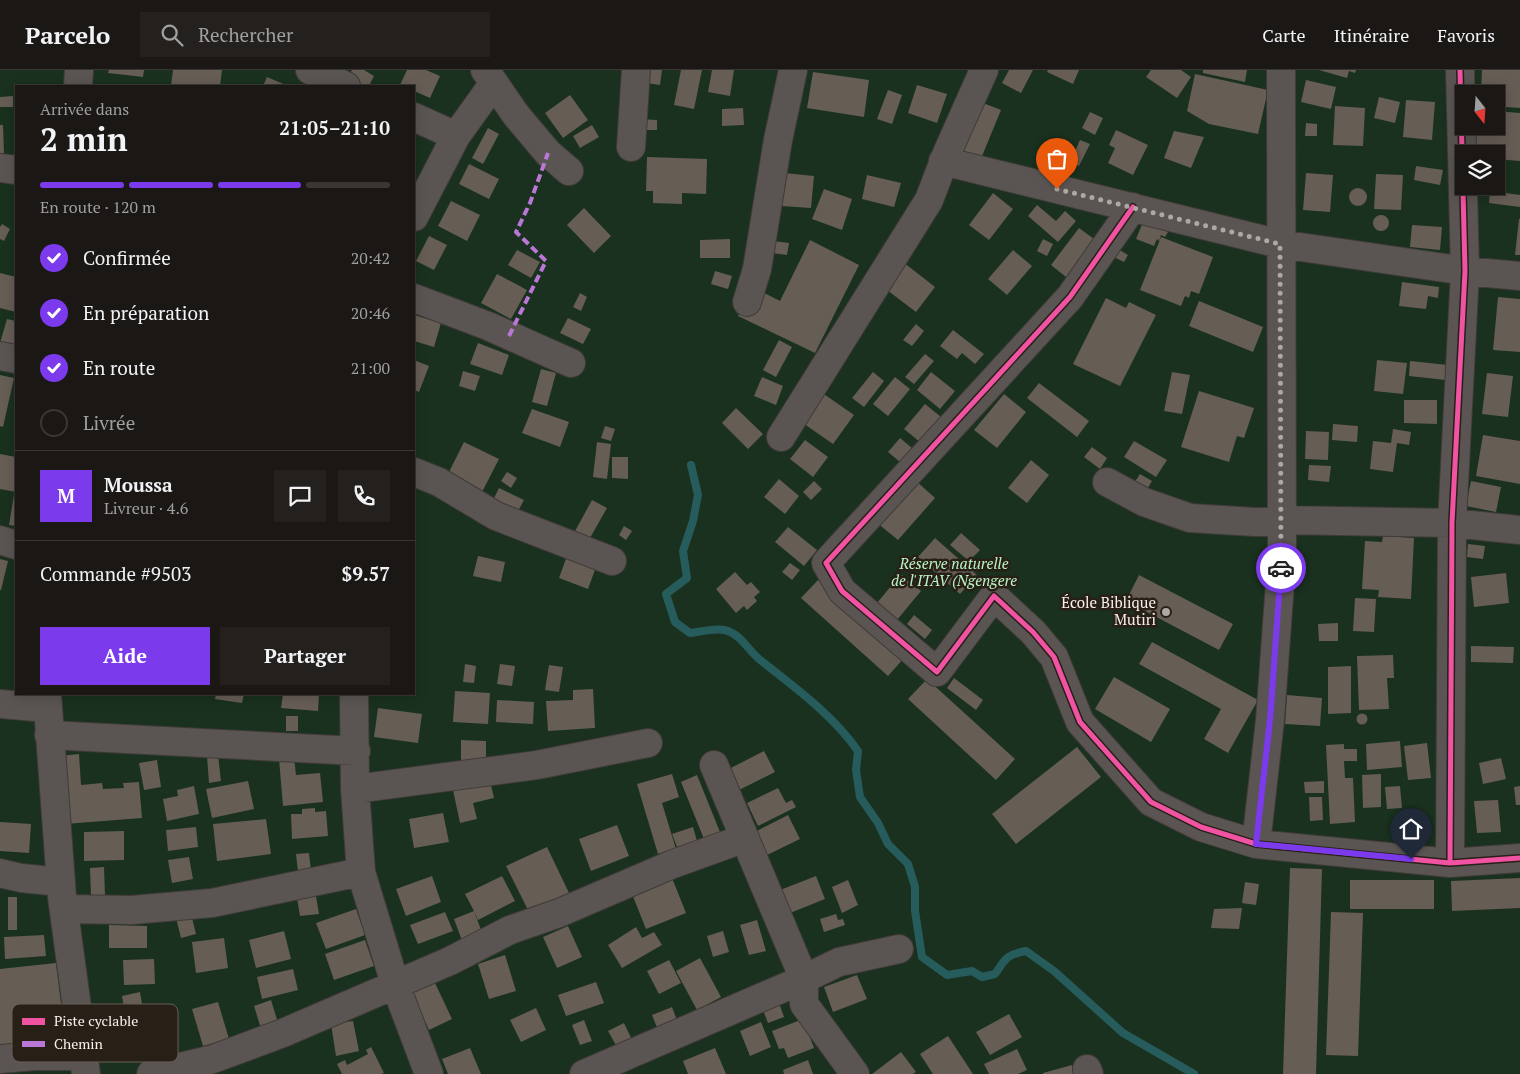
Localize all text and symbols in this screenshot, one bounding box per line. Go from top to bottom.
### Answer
search box [140,12,490,57]
text: Parcelo [25,19,110,51]
icon: search [158,21,186,49]
text: Rechercher [198,22,293,47]
text: Carte [1262,23,1306,47]
text: Itinéraire [1334,23,1409,47]
text: Favoris [1437,23,1495,47]
north arrow [1455,85,1505,135]
map controls [1455,85,1505,195]
text: Arrivée dans [40,98,129,120]
text: 21:05–21:10 [279,115,390,140]
text: 2 min [40,118,128,160]
pin [1036,138,1078,189]
icon: bag [1043,145,1071,173]
button: layers [1455,145,1505,195]
text: En route · 120 m [40,196,156,218]
icon: check [40,244,68,272]
text: Confirmée [83,245,171,270]
text: 20:42 [351,247,390,269]
icon: check [40,299,68,327]
text: En préparation [83,300,209,325]
text: 20:46 [351,302,390,324]
icon: check [40,354,68,382]
text: En route [83,355,155,380]
text: 21:00 [351,357,390,379]
text: Livrée [83,410,135,435]
button: chat [274,470,326,522]
button: phone [338,470,390,522]
text: Moussa [104,472,173,497]
text: M [57,483,75,508]
text: Livreur · 4.6 [104,497,188,519]
courier [1256,543,1306,593]
park label: Réserve naturelle de l'ITAV (Ngengere [891,553,1017,590]
icon: car [1267,554,1295,582]
text: Commande #9503 [40,561,191,586]
text: $9.57 [341,561,390,586]
place label: École Biblique Mutiri [1061,592,1156,629]
marker: École Biblique Mutiri [1160,606,1172,618]
button: Aide [40,627,210,685]
button: Partager [220,627,390,685]
pin [1390,808,1432,859]
icon: home [1397,815,1425,843]
legend [12,1004,178,1062]
text: Piste cyclable [54,1011,138,1030]
text: Chemin [54,1034,104,1053]

